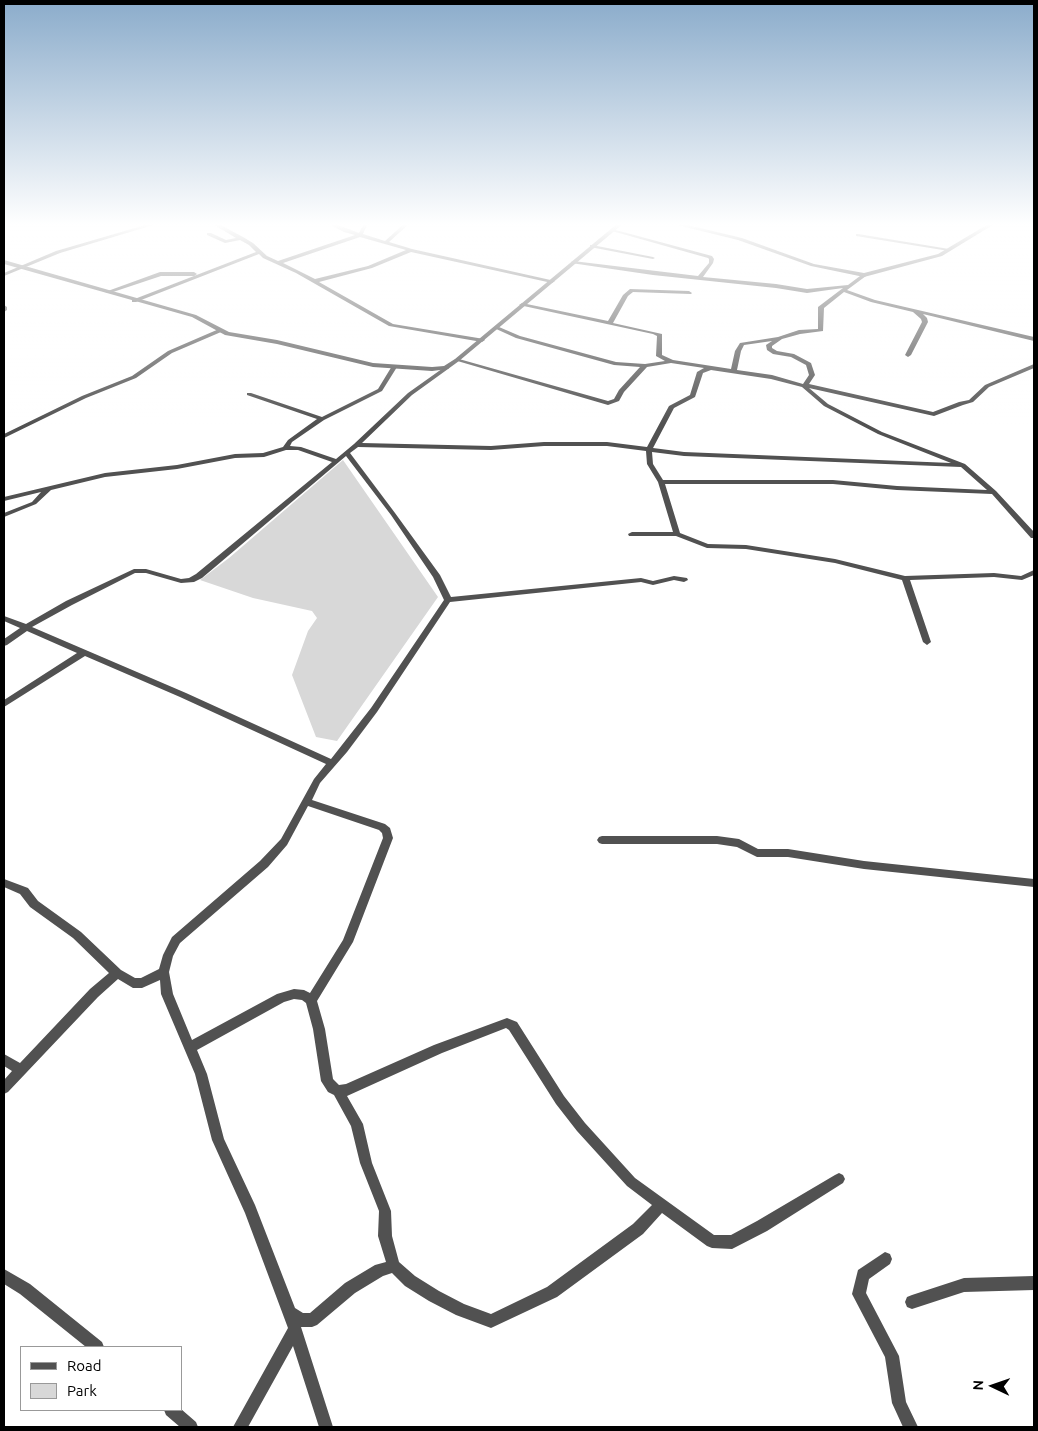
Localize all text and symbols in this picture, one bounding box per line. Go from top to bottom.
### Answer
legend [20,1346,182,1411]
text: Road [67,1357,102,1374]
north arrow [968,1361,1018,1411]
text: N [970,1380,986,1391]
text: Park [67,1382,97,1399]

